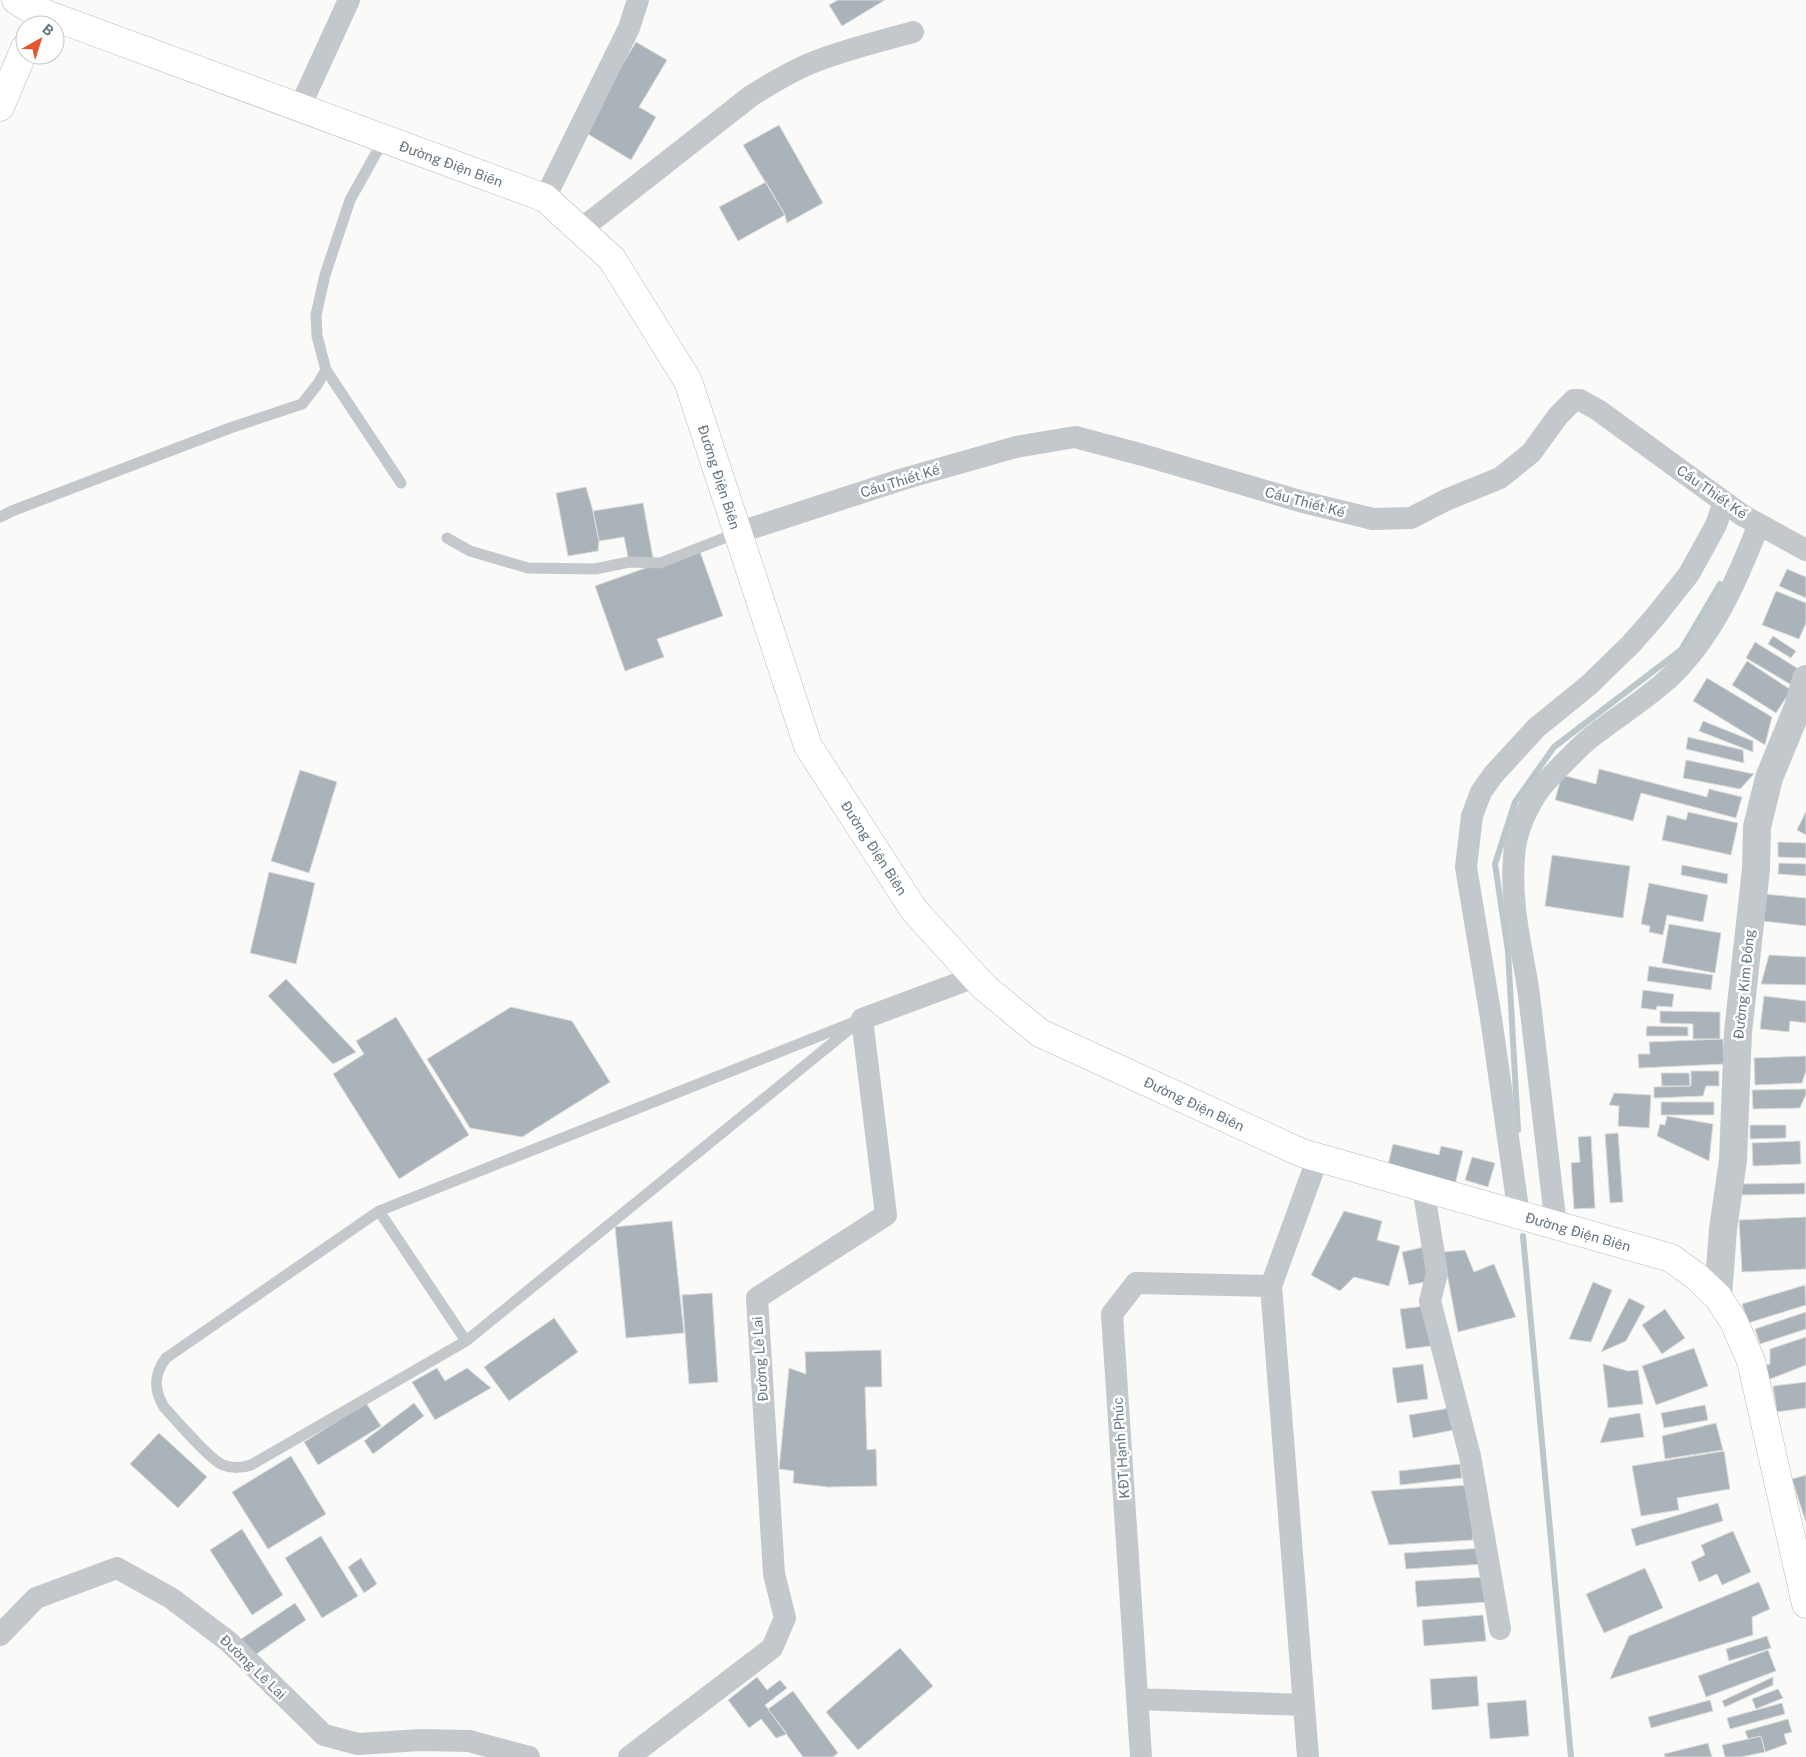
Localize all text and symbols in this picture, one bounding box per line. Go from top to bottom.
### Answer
north arrow [15,15,65,65]
text: B [39,21,57,39]
street label: Đường Điện Biên [397,138,505,190]
street label: Đường Điện Biên [695,423,743,531]
street label: Cầu Thiết Kế [858,461,942,501]
street label: Cầu Thiết Kế [1674,462,1750,522]
street label: Cầu Thiết Kế [1263,484,1347,520]
street label: Đường Điện Biên [838,798,910,898]
street label: Đường Kim Đồng [1730,928,1758,1040]
street label: Đường Điện Biên [1141,1074,1247,1134]
street label: Đường Điện Biên [1523,1209,1633,1255]
street label: Đường Lê Lai [749,1316,771,1402]
street label: KĐT Hạnh Phúc [1109,1397,1133,1499]
street label: Đường Lê Lai [217,1632,289,1702]

